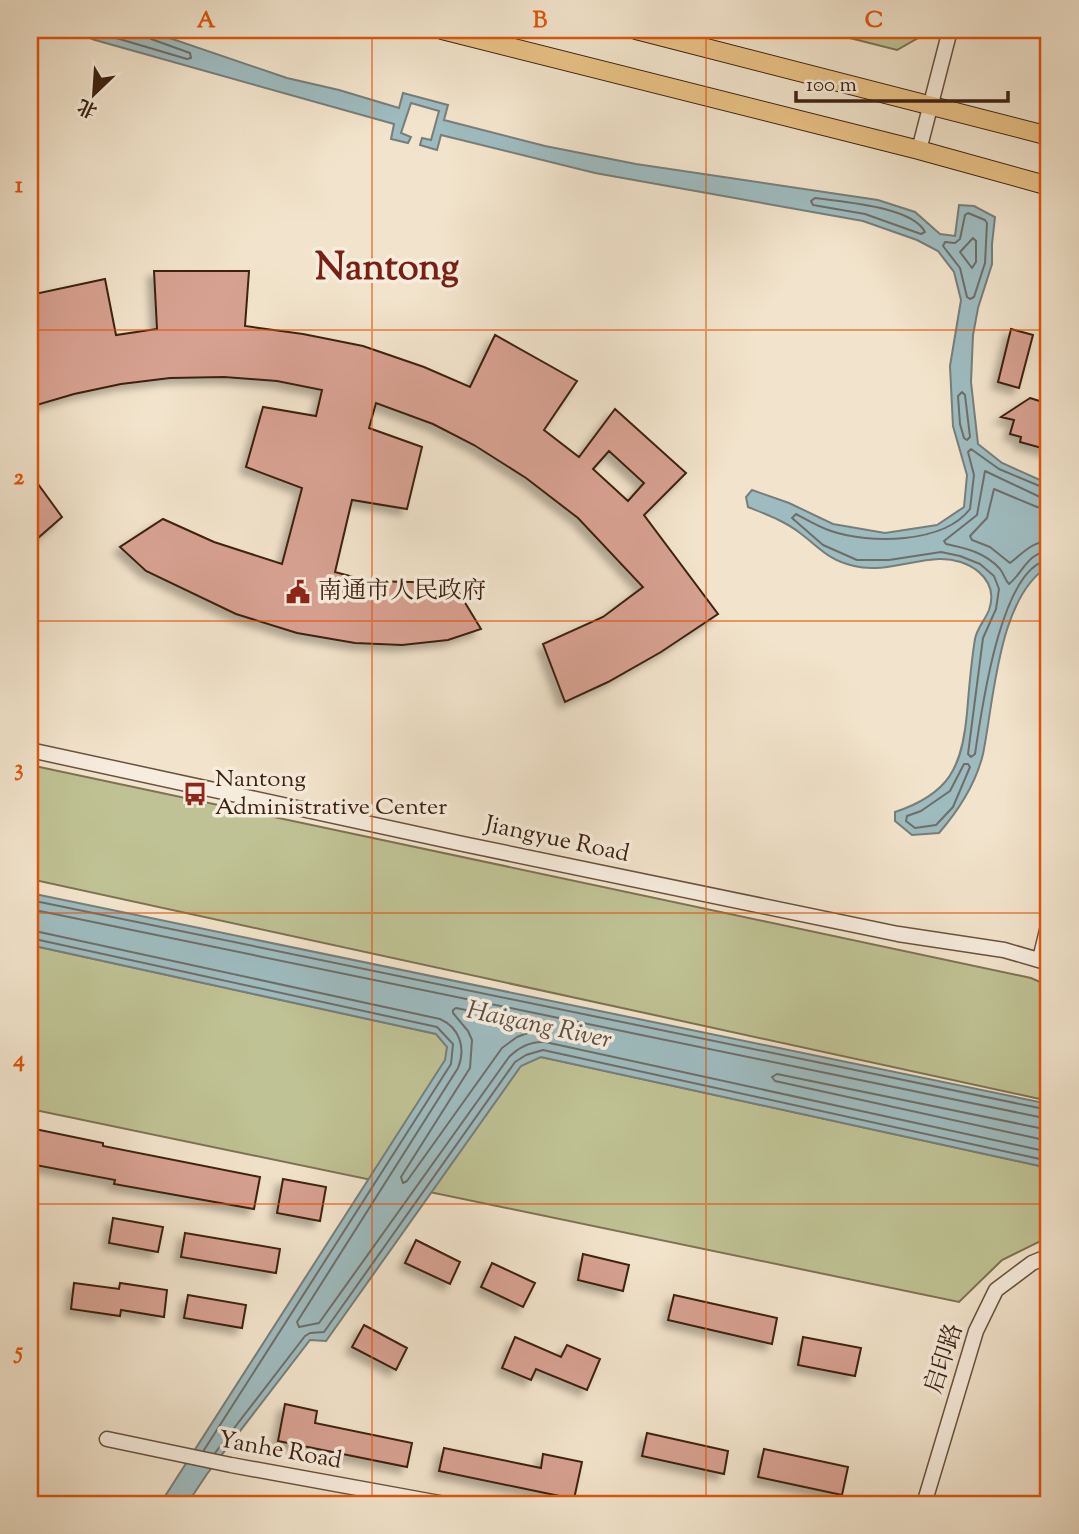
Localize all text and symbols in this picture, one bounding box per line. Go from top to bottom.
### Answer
text: A [197,5,216,38]
text: B [533,5,548,38]
text: C [865,5,883,38]
north arrow [60,60,130,130]
scale bar [796,60,1007,104]
text: 100 m [806,71,857,101]
text: 北 [74,91,102,123]
text: 1 [15,170,23,203]
district label: Nantong [315,243,460,297]
text: 2 [14,462,25,495]
place label: 南通市人民政府 [318,575,486,609]
public building icon: 南通市人民政府 [284,578,312,606]
text: 3 [14,753,24,786]
place label: Nantong Administrative Center [215,763,447,825]
bus stop icon: Nantong Administrative Center [181,780,209,808]
street label: Jiangyue Road [480,808,633,872]
water label: Haigang River [463,993,615,1059]
text: 4 [12,1044,25,1077]
street label: 启印路 [918,1320,972,1398]
text: 5 [13,1336,23,1369]
street label: Yanhe Road [216,1423,345,1479]

